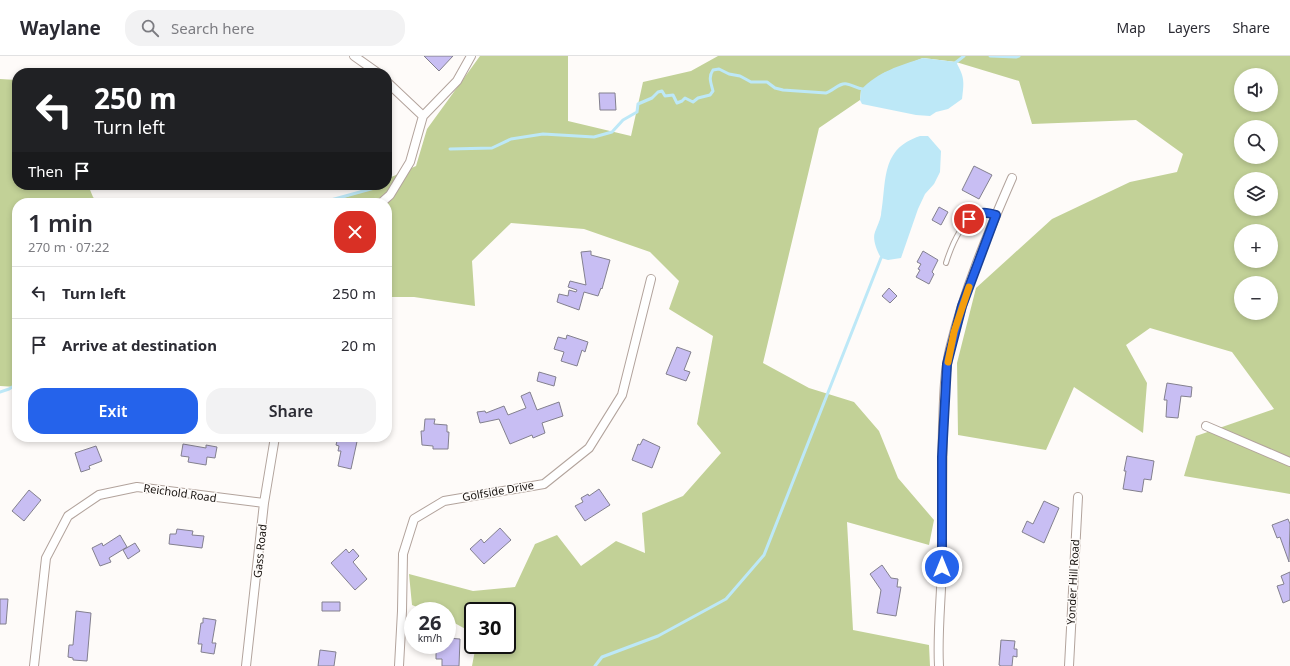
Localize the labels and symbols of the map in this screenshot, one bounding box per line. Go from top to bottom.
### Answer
pin [952,202,986,236]
street label: Golfside Drive [461,477,535,504]
street label: Reichold Road [143,480,218,505]
street label: Gass Road [249,523,270,579]
street label: Yonder Hill Road [1063,539,1082,625]
position arrow [921,546,963,588]
speed limit sign: 30 [464,602,516,654]

